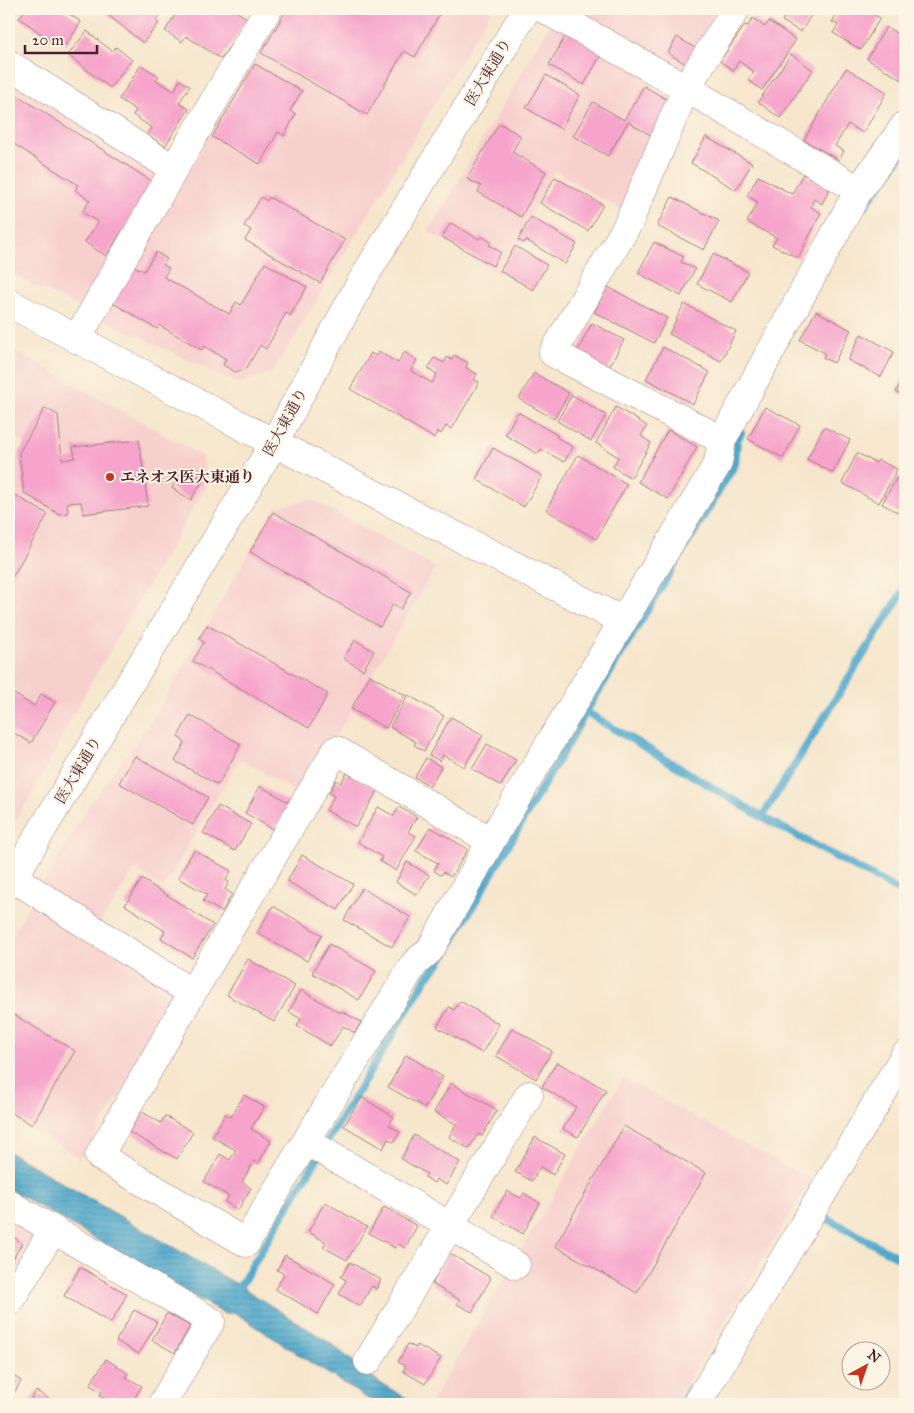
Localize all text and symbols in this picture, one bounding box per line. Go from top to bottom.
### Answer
scale bar [25,22,98,54]
text: 20 m [32,31,64,49]
street label: 医大東通り [461,35,515,109]
street label: 医大東通り [259,385,311,459]
place label: エネオス医大東通り [120,468,255,486]
marker: エネオス医大東通り [104,471,116,483]
street label: 医大東通り [51,733,105,807]
north arrow [842,1340,892,1390]
text: N [864,1346,884,1367]

